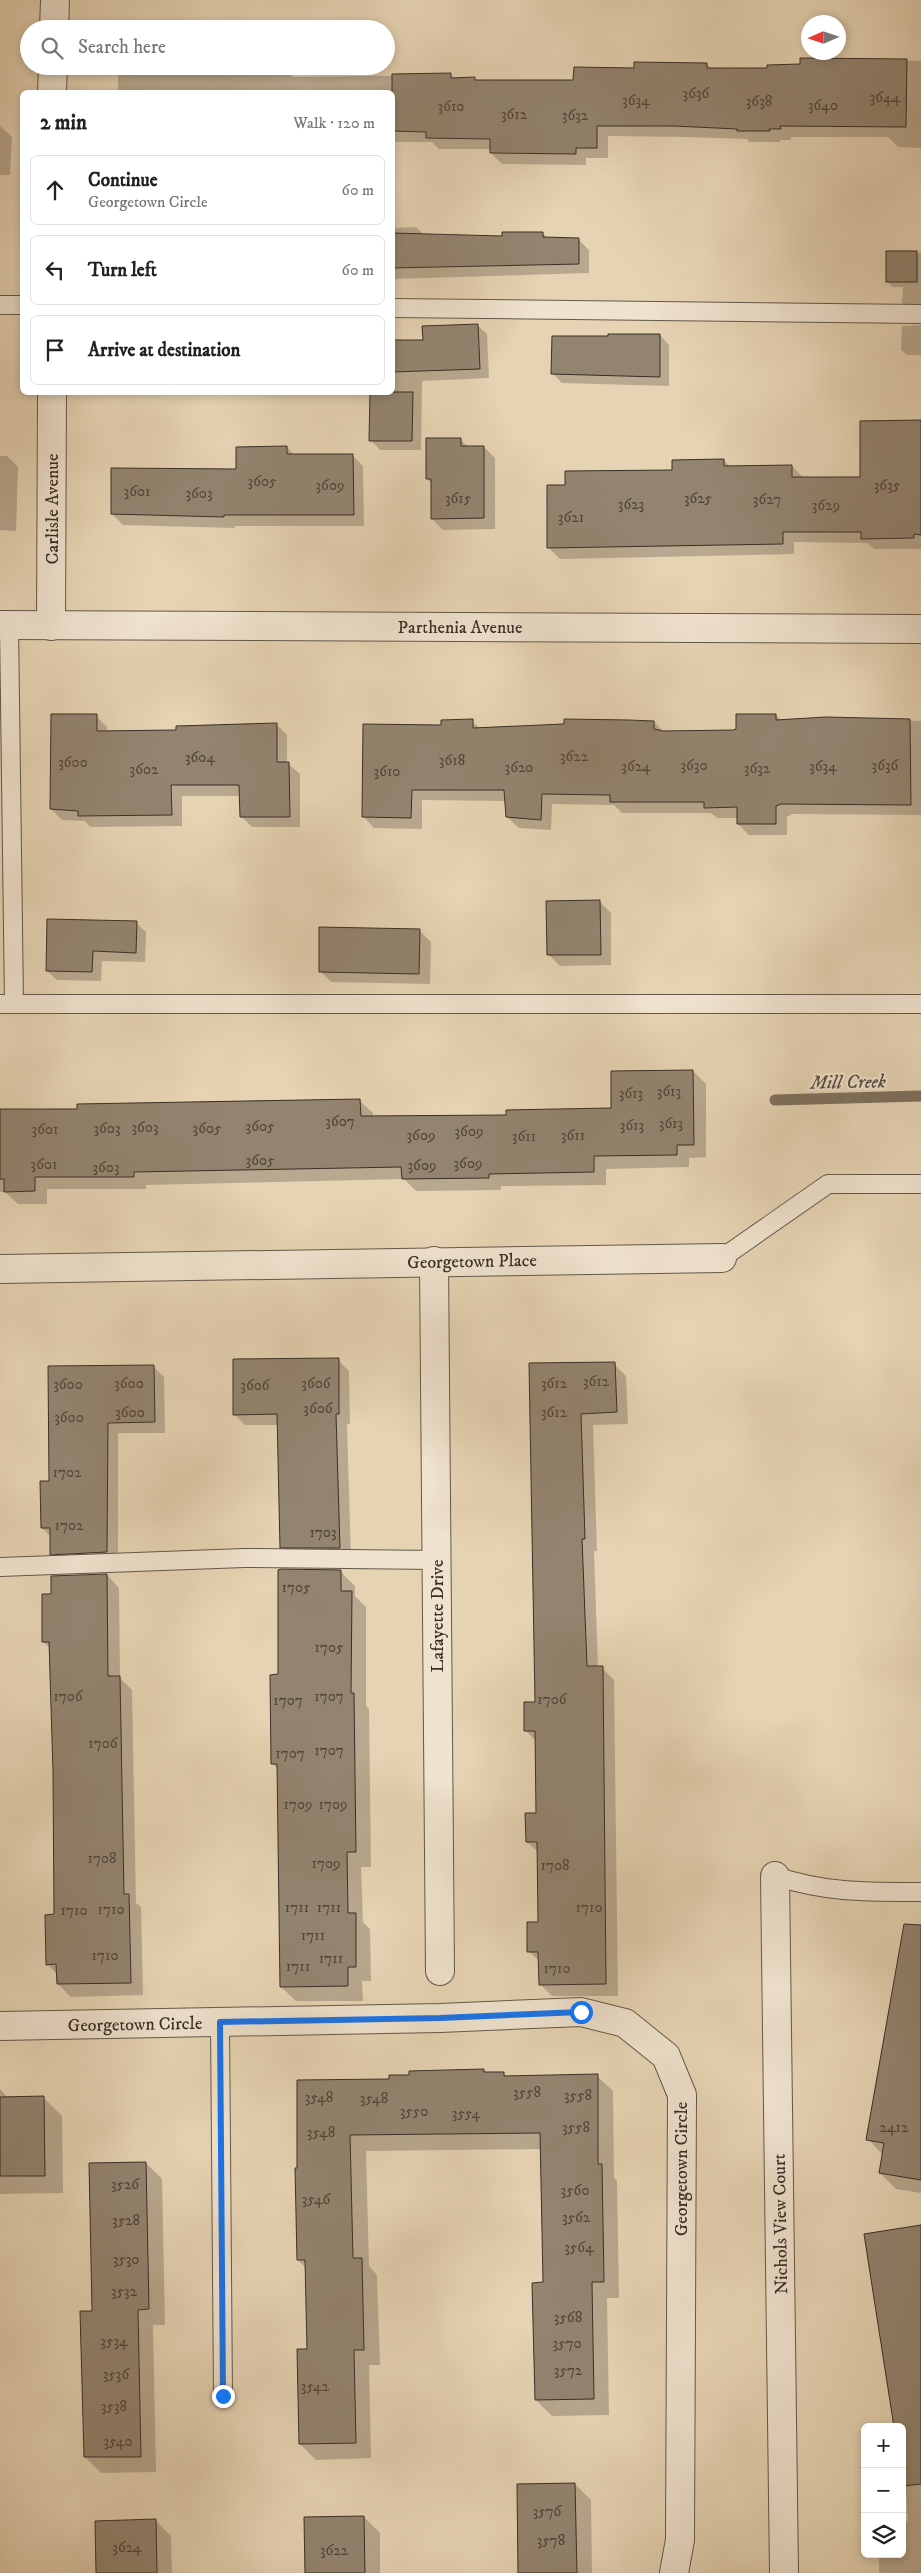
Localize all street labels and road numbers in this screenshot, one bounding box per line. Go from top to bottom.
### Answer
street label: Carlisle Avenue [42,454,64,564]
street label: Parthenia Avenue [398,617,522,639]
street label: Georgetown Place [407,1250,537,1274]
street label: Lafayette Drive [427,1560,449,1672]
street label: Georgetown Circle [68,2013,203,2037]
street label: Georgetown Circle [671,2102,693,2236]
street label: Nichols View Court [769,2153,793,2294]

